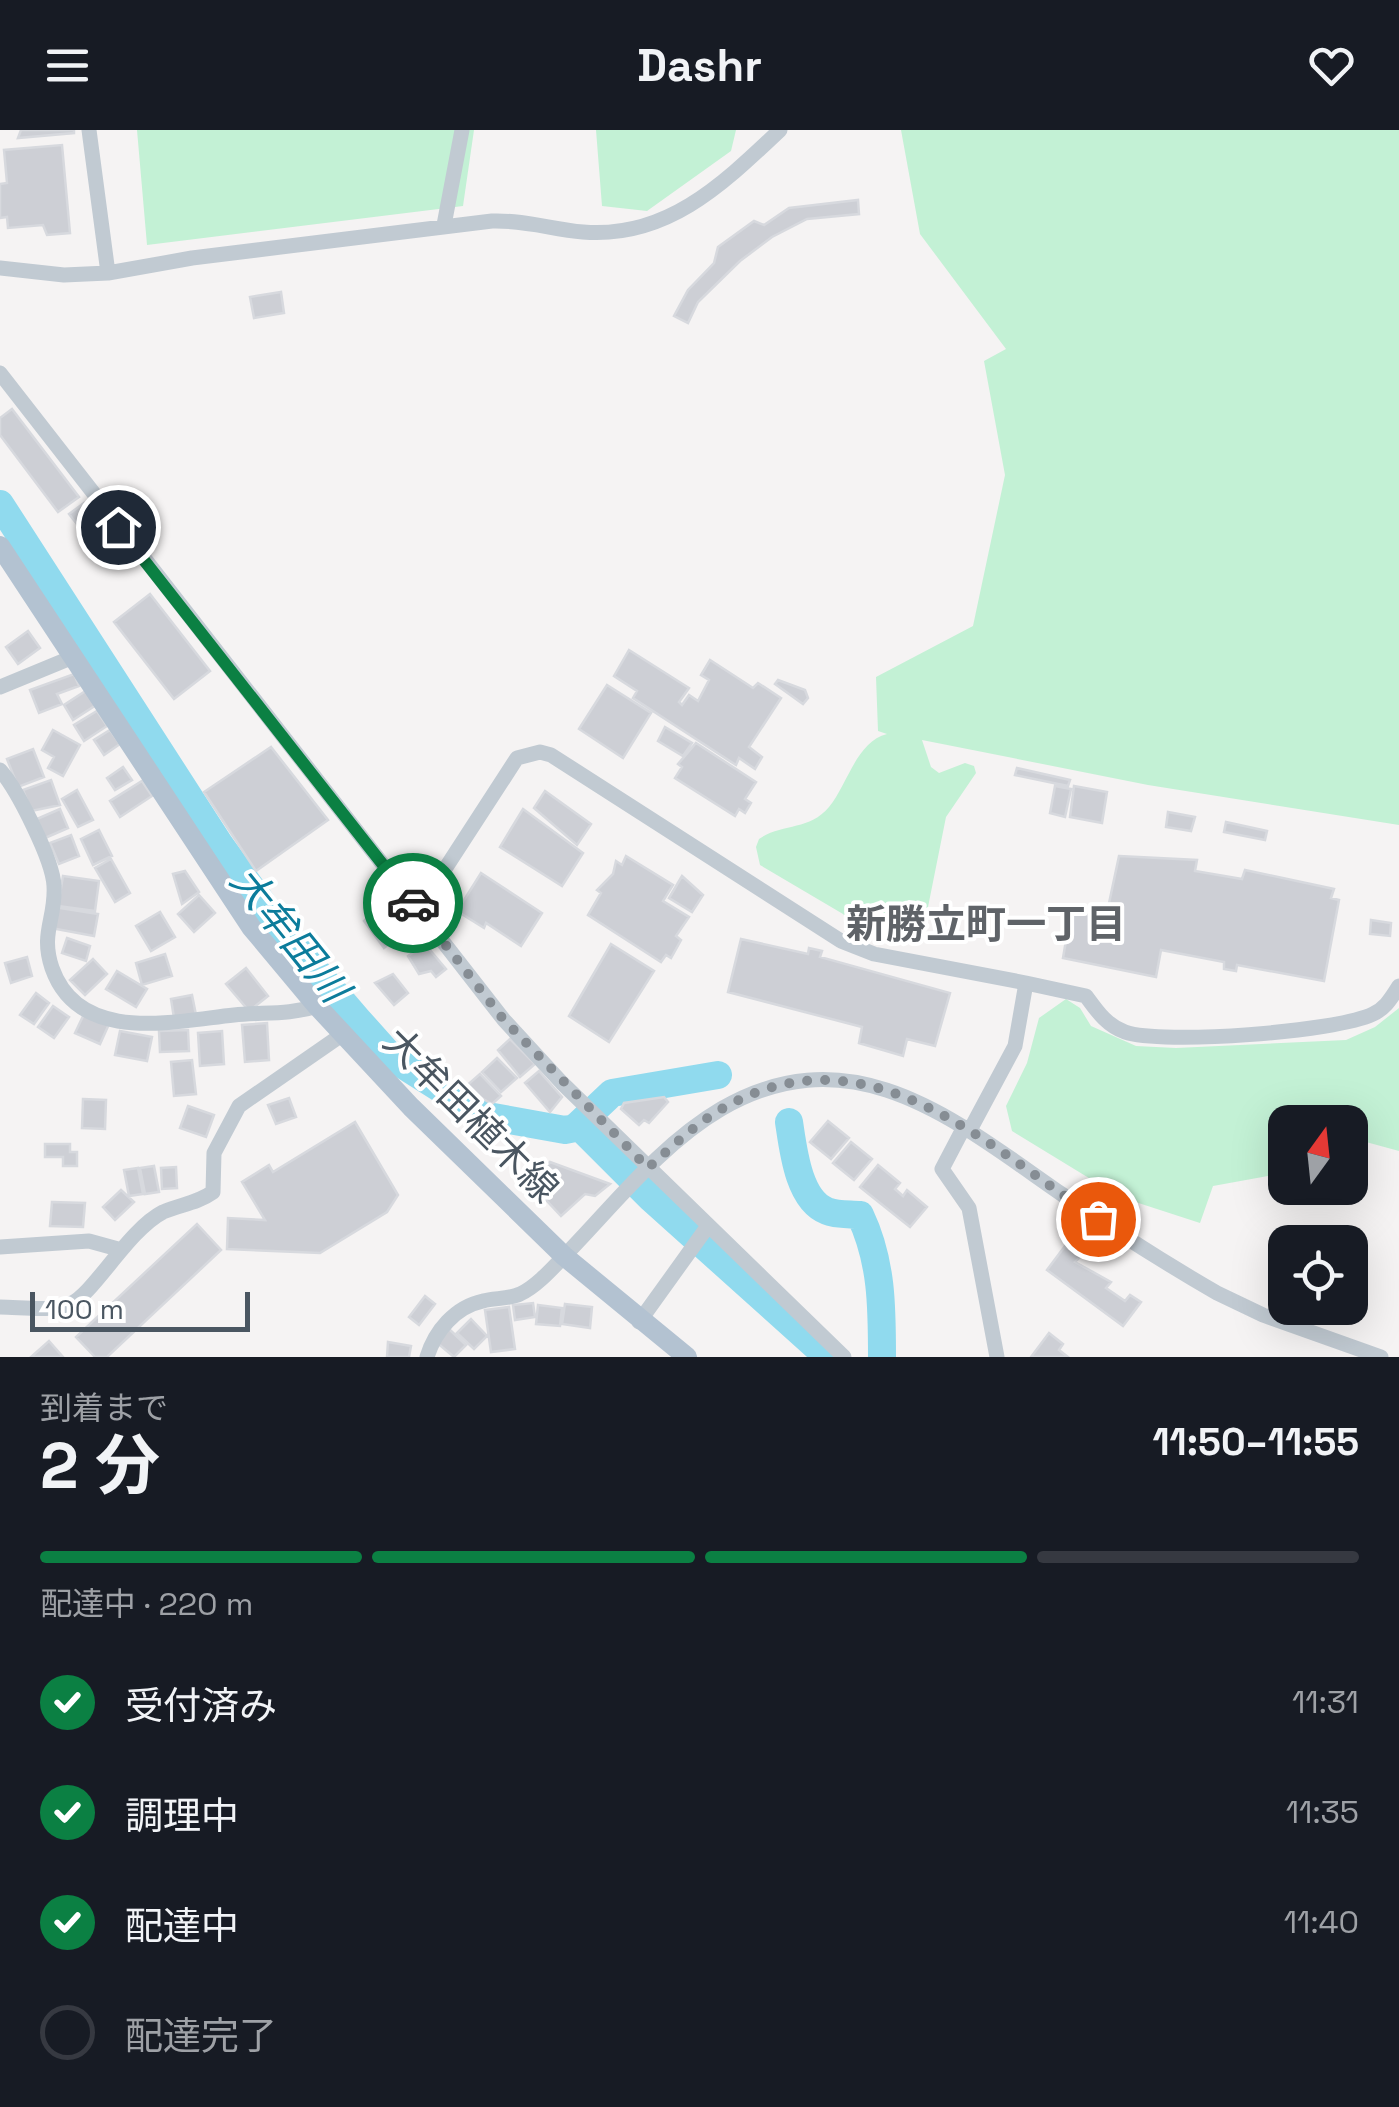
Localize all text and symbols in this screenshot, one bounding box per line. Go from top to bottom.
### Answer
text: Dashr [637,37,762,94]
icon: menu [40,38,95,93]
icon: heart [1304,38,1359,93]
pin [76,485,161,570]
icon: home [91,500,146,555]
courier [363,853,463,953]
water label: 大牟田川 [219,856,362,1016]
icon: car [386,876,441,931]
district label: 新勝立町一丁目 [846,899,1126,950]
street label: 大牟田植木線 [373,1017,569,1213]
north arrow [1268,1105,1368,1205]
map controls [1268,1105,1368,1325]
pin [1056,1177,1141,1262]
icon: bag [1071,1192,1126,1247]
button: locate [1268,1225,1368,1325]
scale bar [30,1287,250,1332]
text: 100 m [45,1291,124,1327]
text: 到着まで [40,1388,168,1428]
text: 11:50–11:55 [1152,1418,1359,1466]
text: 2 分 [40,1424,160,1507]
text: 配達中 · 220 m [40,1584,253,1624]
icon: check [40,1675,95,1730]
text: 受付済み [125,1682,277,1730]
text: 11:31 [1292,1682,1359,1722]
icon: check [40,1785,95,1840]
text: 調理中 [125,1792,239,1840]
text: 11:35 [1286,1792,1359,1832]
icon: check [40,1895,95,1950]
text: 配達中 [125,1902,239,1950]
text: 11:40 [1284,1902,1359,1942]
text: 配達完了 [125,2012,277,2060]

